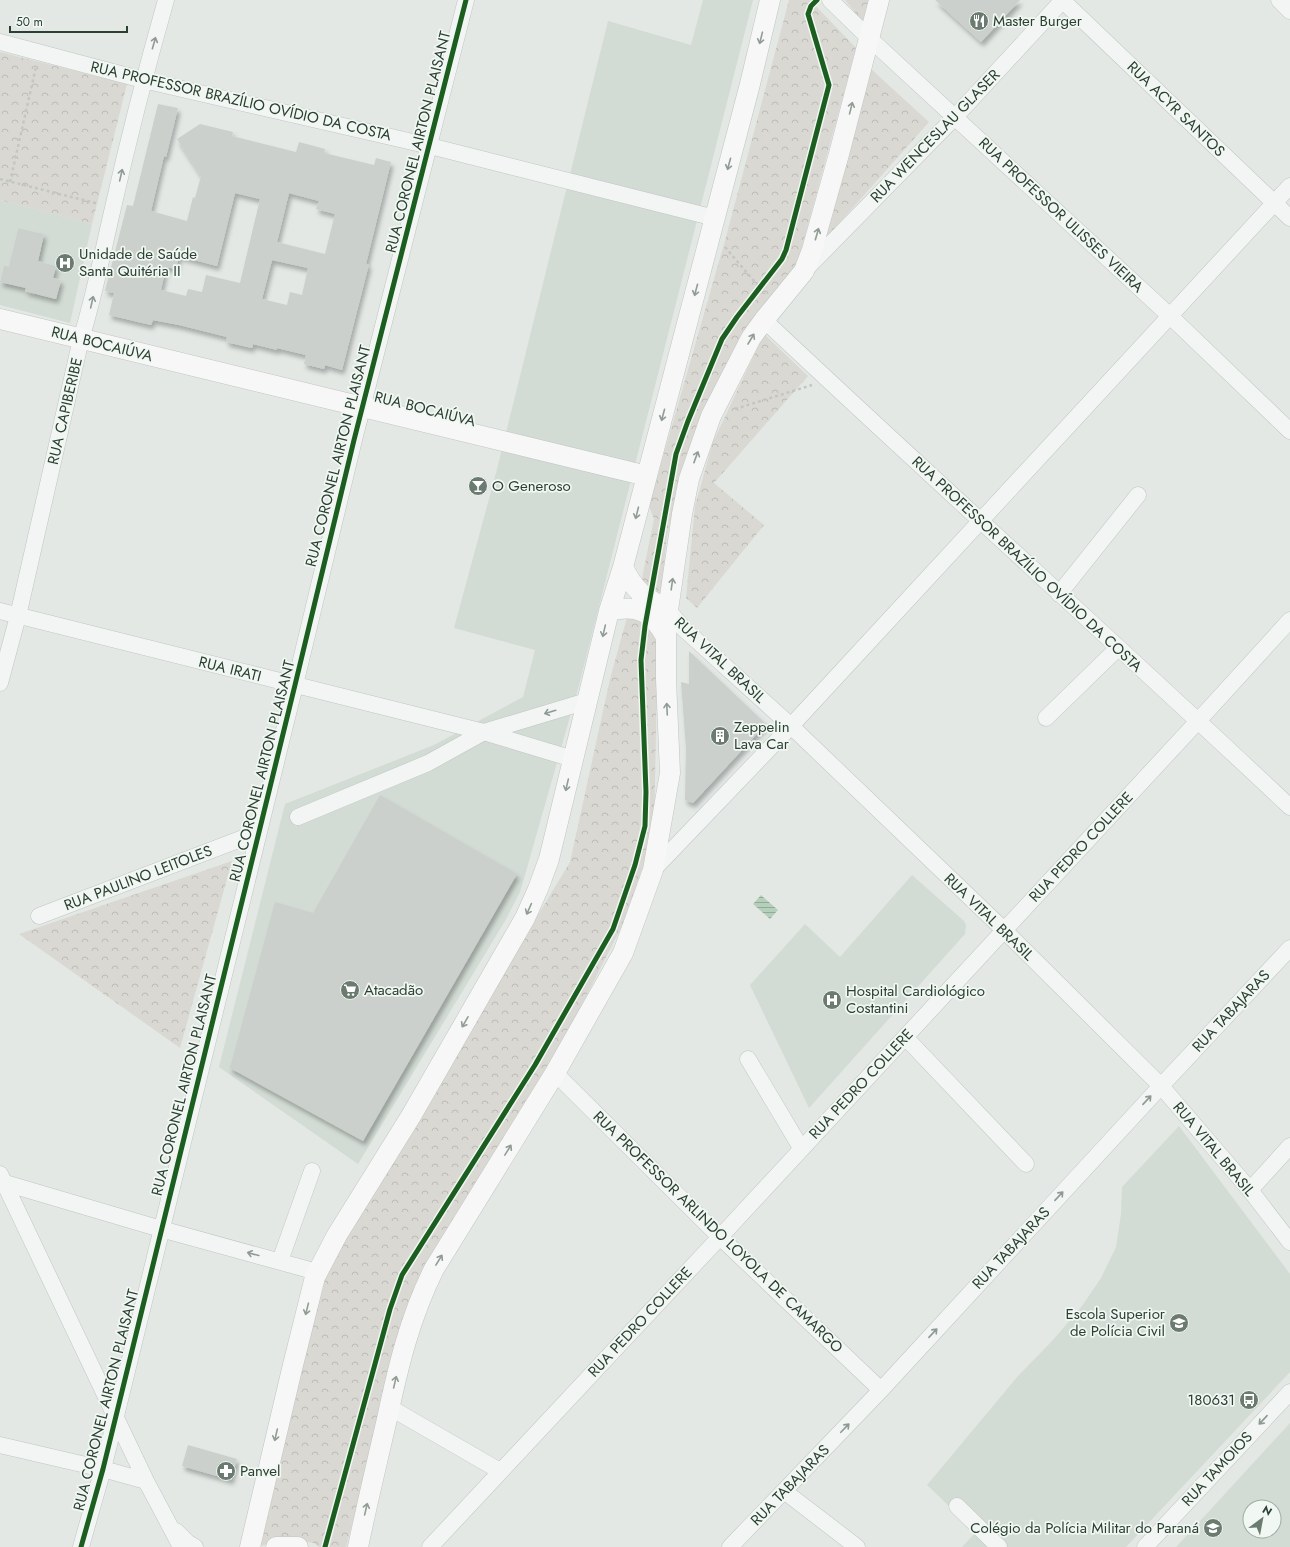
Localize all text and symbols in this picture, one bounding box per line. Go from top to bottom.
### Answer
scale bar [10,8,127,34]
restaurant icon: Master Burger [968,10,990,32]
place label: Master Burger [993,10,1083,32]
text: 50 m [16,13,43,31]
street label: RUA CORONEL AIRTON PLAISANT [380,29,456,255]
one-way arrow [757,31,765,44]
one-way arrow [151,36,158,49]
street label: RUA PROFESSOR BRAZÍLIO OVÍDIO DA COSTA [88,56,394,146]
street label: RUA ACYR SANTOS [1122,56,1230,162]
street label: RUA WENCESLAU GLASER [865,64,1005,208]
one-way arrow [848,102,855,115]
street label: RUA PROFESSOR ULISSES VIEIRA [974,132,1149,298]
one-way arrow [725,157,732,170]
one-way arrow [117,168,125,181]
one-way arrow [814,228,821,241]
place label: Unidade de Saúde Santa Quitéria II [79,243,197,282]
hospital icon: Unidade de Saúde Santa Quitéria II [54,252,76,274]
one-way arrow [692,283,699,296]
one-way arrow [89,295,97,308]
street label: RUA BOCAIÚVA [49,321,155,367]
one-way arrow [747,333,755,345]
street label: RUA CORONEL AIRTON PLAISANT [300,343,376,569]
street label: RUA CAPIBERIBE [42,355,88,467]
street label: RUA BOCAIÚVA [372,386,478,432]
one-way arrow [659,409,666,422]
one-way arrow [693,451,701,463]
street label: RUA PROFESSOR BRAZÍLIO OVÍDIO DA COSTA [907,451,1147,677]
bar icon: O Generoso [467,475,489,497]
place label: O Generoso [492,475,571,497]
one-way arrow [633,507,640,520]
one-way arrow [668,578,676,591]
street label: RUA VITAL BRASIL [669,612,771,708]
one-way arrow [599,624,607,637]
street label: RUA IRATI [196,651,264,687]
street label: RUA CORONEL AIRTON PLAISANT [224,658,300,884]
one-way arrow [664,703,671,716]
one-way arrow [544,709,557,716]
place label: Zeppelin Lava Car [734,716,790,755]
building icon: Zeppelin Lava Car [709,725,731,747]
one-way arrow [563,778,570,791]
street label: RUA PEDRO COLLERE [1024,787,1138,907]
street label: RUA PAULINO LEITOLES [61,840,215,916]
street label: RUA VITAL BRASIL [939,868,1039,966]
one-way arrow [525,902,533,914]
street label: RUA TABAJARAS [1187,965,1275,1057]
street label: RUA CORONEL AIRTON PLAISANT [146,972,222,1198]
supermarket icon: Atacadão [339,979,361,1001]
place label: Atacadão [364,979,423,1001]
place label: Hospital Cardiológico Costantini [846,980,985,1019]
hospital icon: Hospital Cardiológico Costantini [821,989,843,1011]
one-way arrow [460,1016,468,1028]
street label: RUA PEDRO COLLERE [804,1024,918,1144]
one-way arrow [1143,1095,1152,1105]
street label: RUA VITAL BRASIL [1168,1097,1260,1201]
street label: RUA PROFESSOR ARLINDO LOYOLA DE CAMARGO [588,1106,848,1358]
one-way arrow [504,1144,512,1156]
one-way arrow [1055,1191,1064,1201]
street label: RUA TABAJARAS [967,1202,1055,1294]
one-way arrow [246,1250,259,1257]
one-way arrow [435,1254,443,1266]
street label: RUA PEDRO COLLERE [583,1262,697,1382]
street label: RUA CORONEL AIRTON PLAISANT [68,1287,144,1513]
one-way arrow [303,1302,310,1315]
place label: Escola Superior de Polícia Civil [1065,1303,1166,1342]
school or university icon: Escola Superior de Polícia Civil [1168,1312,1190,1334]
one-way arrow [929,1328,938,1338]
one-way arrow [392,1376,400,1389]
place label: 180631 [1187,1389,1235,1411]
bus stop icon: 180631 [1238,1389,1260,1411]
one-way arrow [1259,1415,1268,1425]
one-way arrow [840,1423,849,1433]
street label: RUA TAMOIOS [1176,1427,1258,1511]
one-way arrow [272,1429,280,1442]
street label: RUA TABAJARAS [745,1439,835,1531]
pharmacy icon: Panvel [215,1460,237,1482]
place label: Panvel [240,1460,280,1482]
north arrow [1242,1499,1282,1539]
text: N [1259,1501,1275,1520]
one-way arrow [363,1503,371,1516]
place label: Colégio da Polícia Militar do Paraná [970,1517,1199,1539]
school or university icon: Colégio da Polícia Militar do Paraná [1202,1517,1224,1539]

